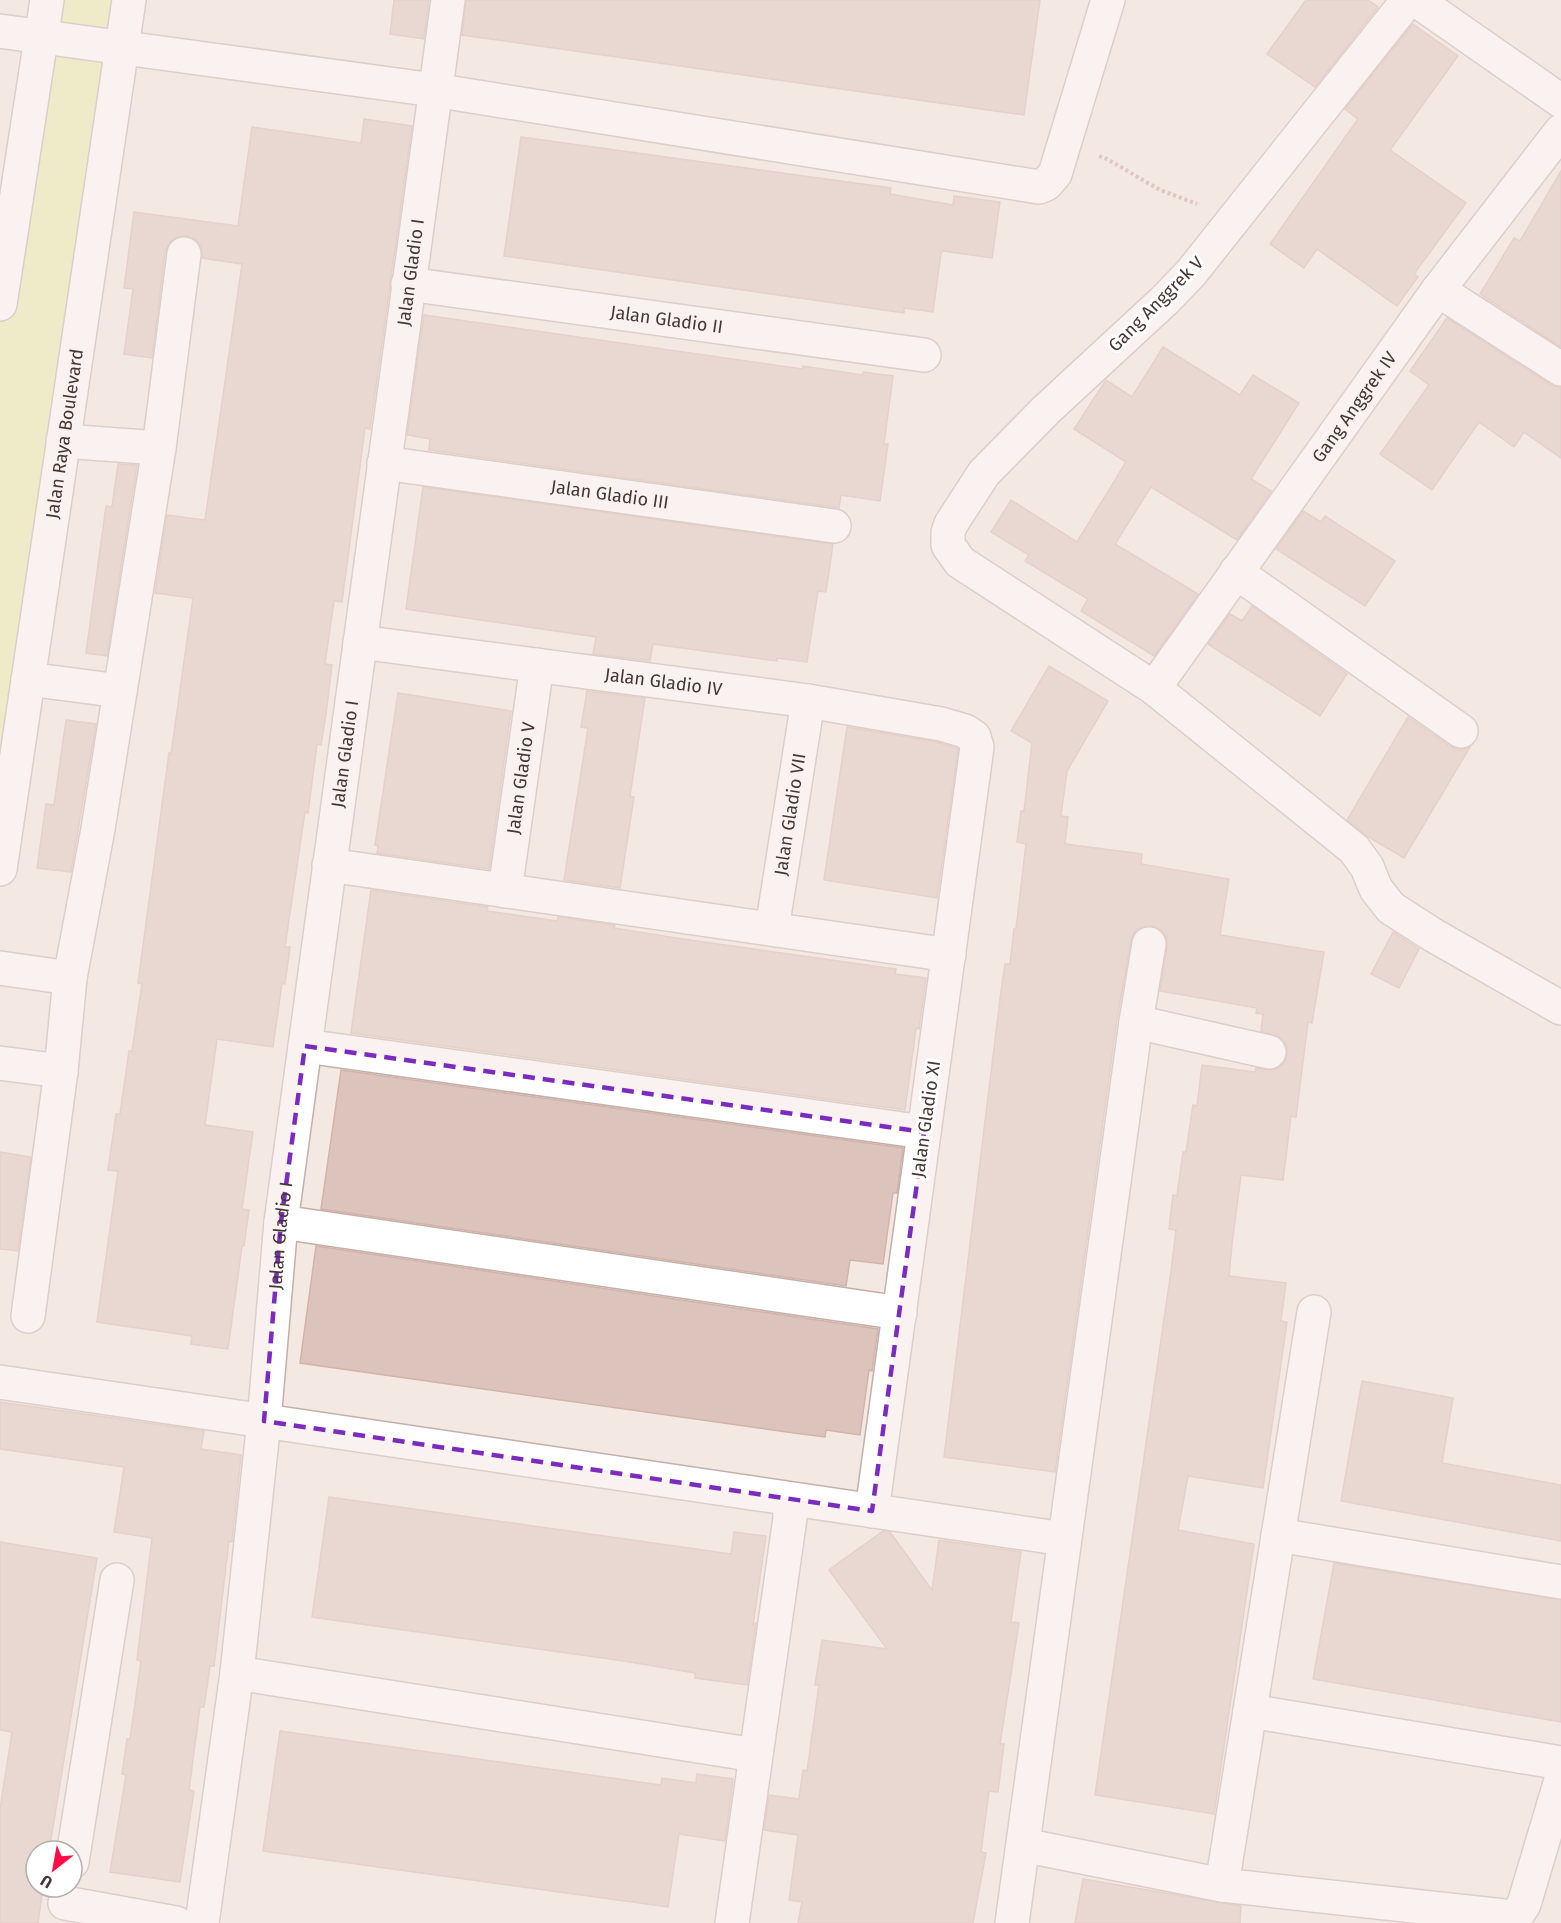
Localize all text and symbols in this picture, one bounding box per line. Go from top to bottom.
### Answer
street label: Jalan Gladio I [393,217,429,328]
street label: Gang Anggrek V [1104,252,1208,356]
street label: Jalan Gladio II [609,301,724,338]
street label: Jalan Raya Boulevard [41,347,88,520]
street label: Gang Anggrek IV [1307,347,1401,467]
street label: Jalan Gladio III [549,475,670,514]
street label: Jalan Gladio IV [603,663,723,701]
street label: Jalan Gladio I [327,699,363,809]
street label: Jalan Gladio V [502,721,540,836]
street label: Jalan Gladio VII [770,752,811,877]
street label: Jalan Gladio XI [907,1059,945,1179]
street label: Jalan Gladio I [264,1180,297,1290]
north arrow [24,1839,84,1899]
text: U [37,1871,56,1892]

